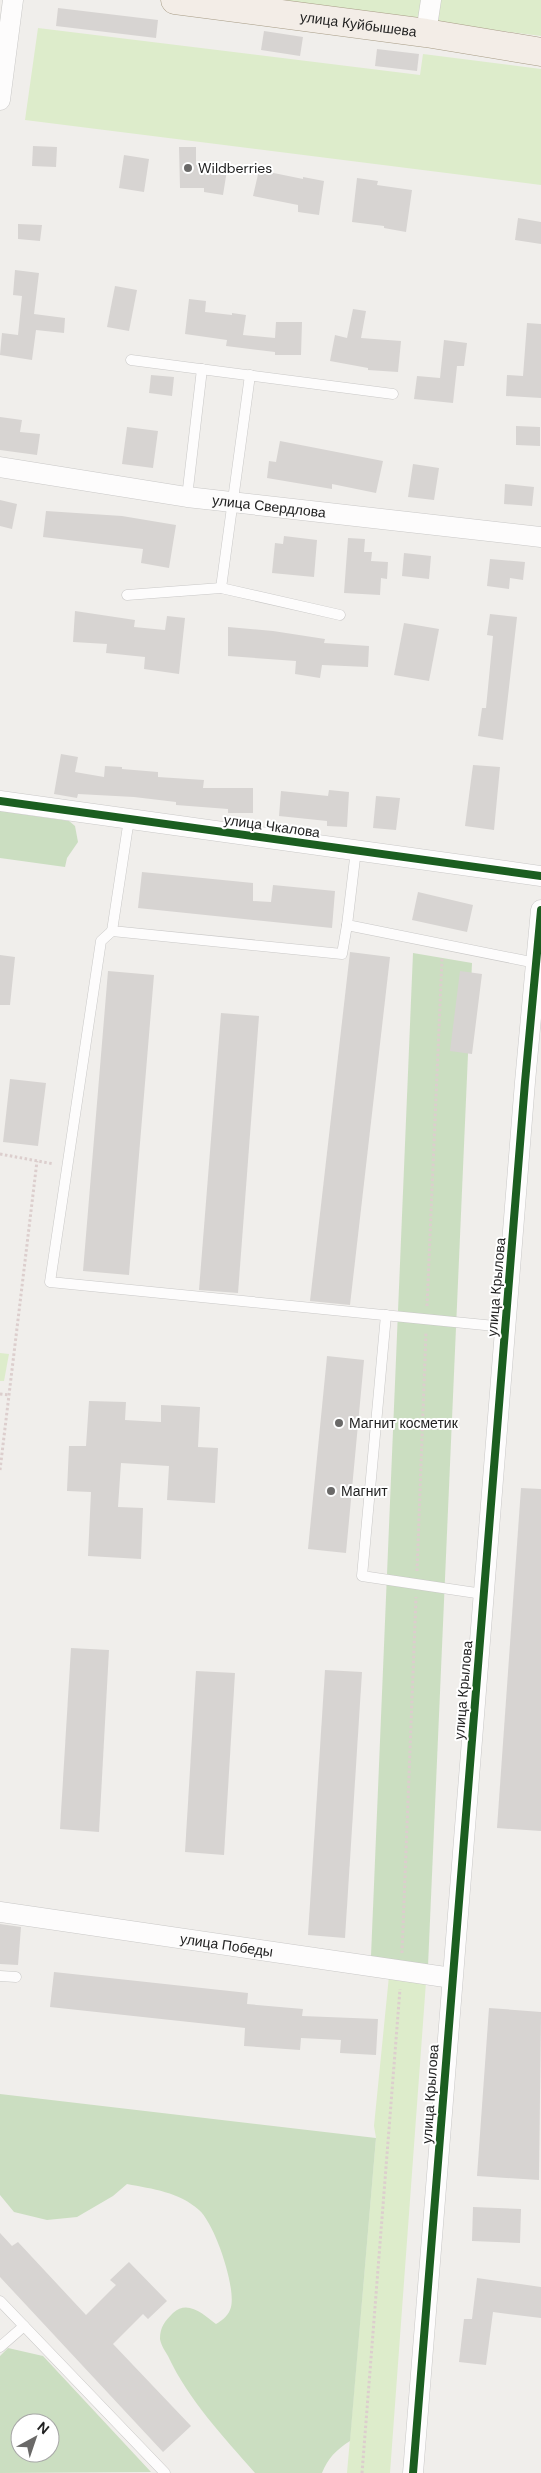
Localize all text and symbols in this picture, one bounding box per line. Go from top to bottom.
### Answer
street label: улица Куйбышева [299,8,418,41]
place label: Wildberries [198,159,272,177]
marker: Wildberries [182,162,194,174]
street label: улица Свердлова [211,491,327,522]
street label: улица Чкалова [223,810,321,842]
street label: улица Крылова [483,1237,509,1337]
place label: Магнит косметик [349,1414,459,1432]
marker: Магнит косметик [333,1417,345,1429]
place label: Магнит [341,1482,388,1500]
marker: Магнит [325,1485,337,1497]
street label: улица Крылова [450,1640,476,1740]
street label: улица Победы [179,1929,274,1961]
street label: улица Крылова [418,2044,442,2144]
north arrow [10,2413,60,2463]
text: N [34,2418,53,2438]

